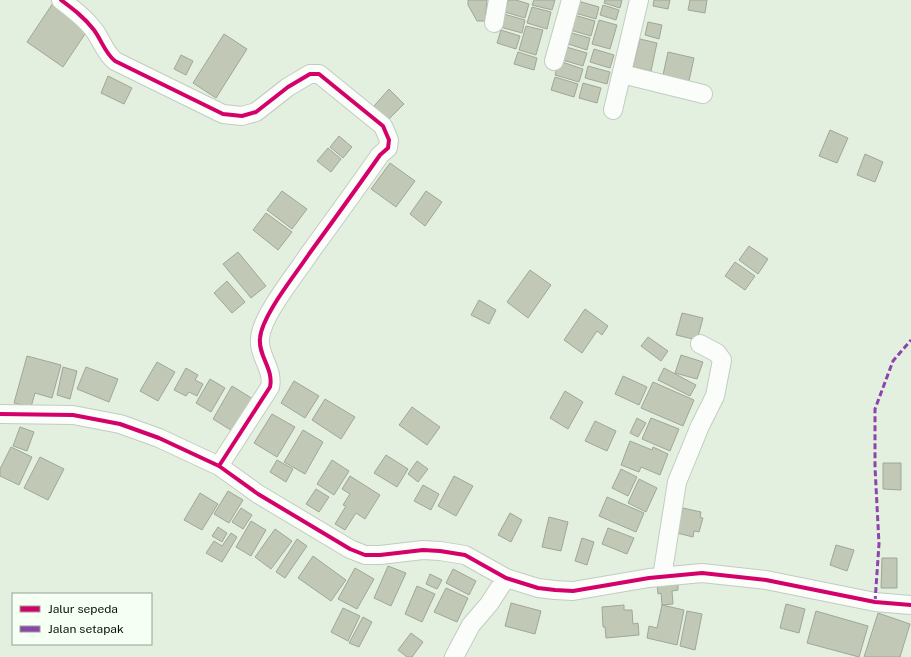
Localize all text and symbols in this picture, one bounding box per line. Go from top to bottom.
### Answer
legend [12,593,152,645]
text: Jalur sepeda [48,602,118,616]
text: Jalan setapak [48,622,124,636]

